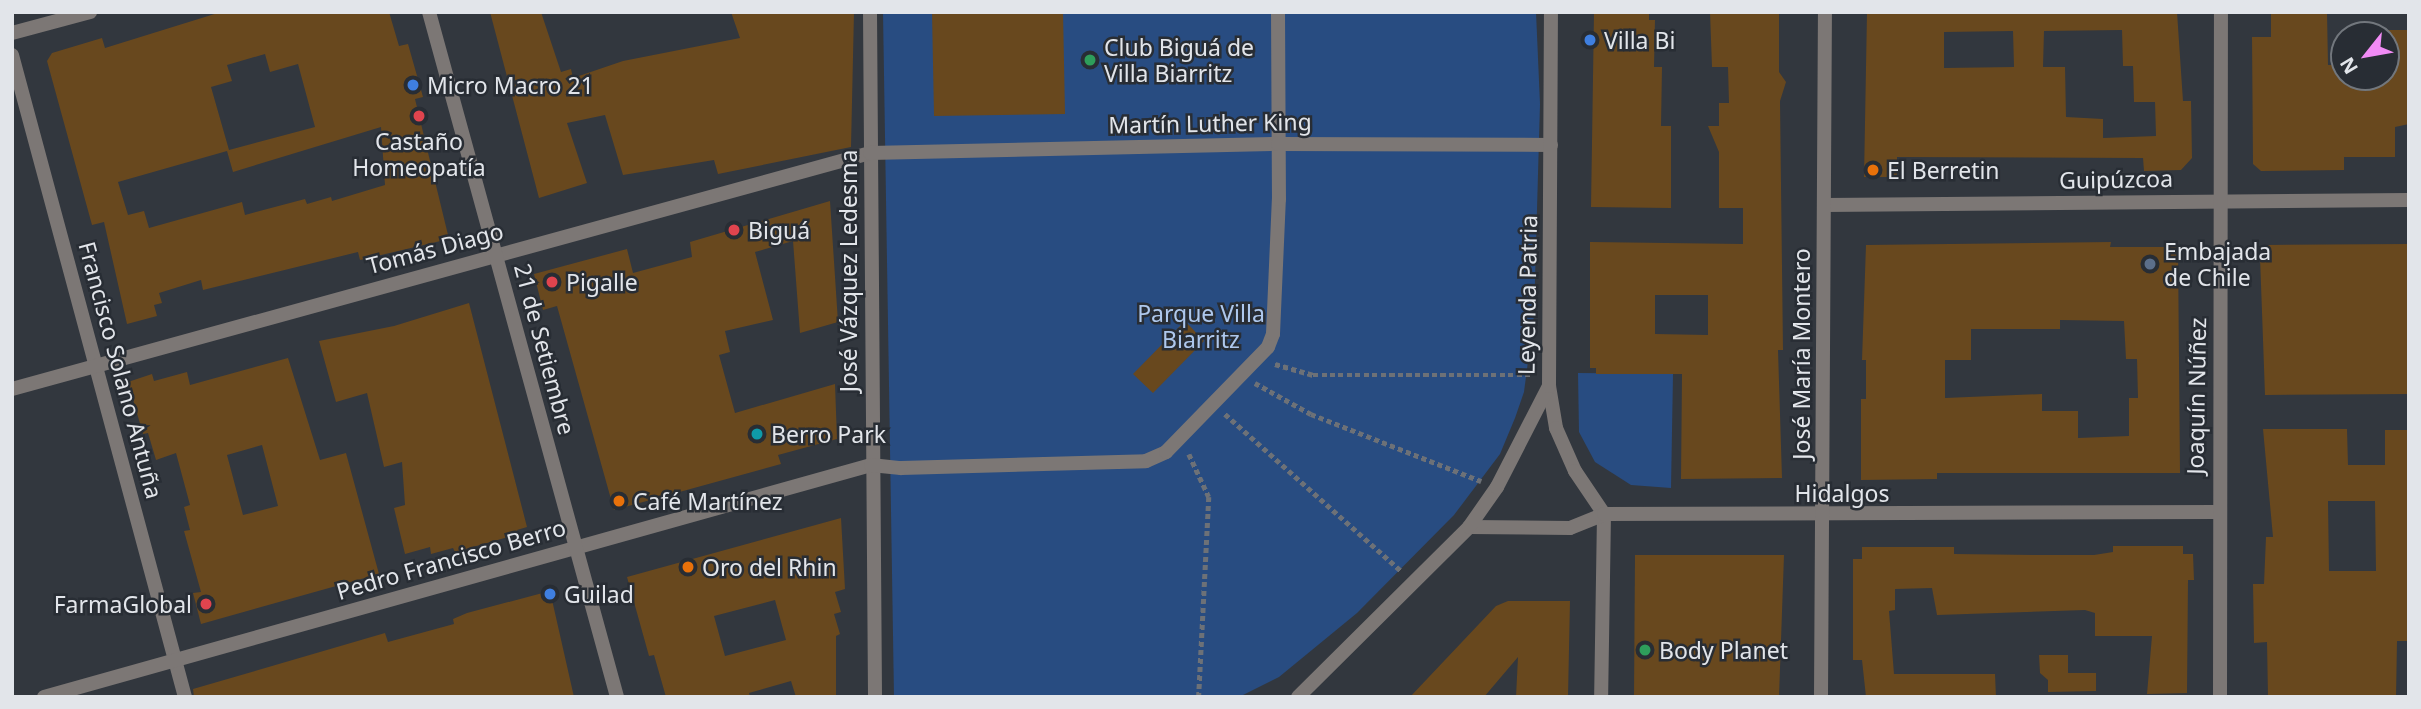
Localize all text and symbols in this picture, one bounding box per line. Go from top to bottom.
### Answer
north arrow [2330,21,2400,91]
place label: Villa Bi [1604,26,1675,54]
marker: Villa Bi [1582,32,1598,48]
place label: Club Biguá de Villa Biarritz [1104,33,1254,87]
marker: Club Biguá de Villa Biarritz [1082,52,1098,68]
text: N [2334,52,2364,79]
place label: Micro Macro 21 [427,71,594,99]
marker: Micro Macro 21 [405,77,421,93]
street label: Martín Luther King [1108,107,1312,139]
marker: Castaño Homeopatía [411,108,427,124]
place label: Castaño Homeopatía [352,127,486,181]
street label: José Vázquez Ledesma [834,150,862,392]
place label: El Berretin [1887,156,2000,184]
marker: El Berretin [1865,162,1881,178]
street label: Guipúzcoa [2059,164,2173,194]
street label: Leyenda Patria [1512,215,1542,375]
place label: Biguá [748,216,810,244]
street label: Tomás Diago [364,217,506,279]
marker: Biguá [726,222,742,238]
place label: Embajada de Chile [2164,237,2271,291]
street label: Francisco Solano Antuña [73,238,169,502]
street label: José María Montero [1787,248,1815,460]
marker: Embajada de Chile [2142,256,2158,272]
street label: 21 de Setiembre [509,260,581,438]
place label: Pigalle [566,268,638,296]
marker: Pigalle [544,274,560,290]
park label: Parque Villa Biarritz [1137,299,1265,353]
street label: Joaquín Núñez [2181,317,2211,475]
place label: Berro Park [771,420,886,448]
marker: Berro Park [749,426,765,442]
street label: Hidalgos [1794,479,1890,507]
place label: Café Martínez [633,487,783,515]
marker: Café Martínez [611,493,627,509]
street label: Pedro Francisco Berro [333,513,569,605]
place label: Oro del Rhin [702,553,837,581]
marker: Oro del Rhin [680,559,696,575]
place label: Guilad [564,580,634,608]
marker: Guilad [542,586,558,602]
place label: FarmaGlobal [54,590,192,618]
marker: FarmaGlobal [198,596,214,612]
place label: Body Planet [1659,636,1788,664]
marker: Body Planet [1637,642,1653,658]

